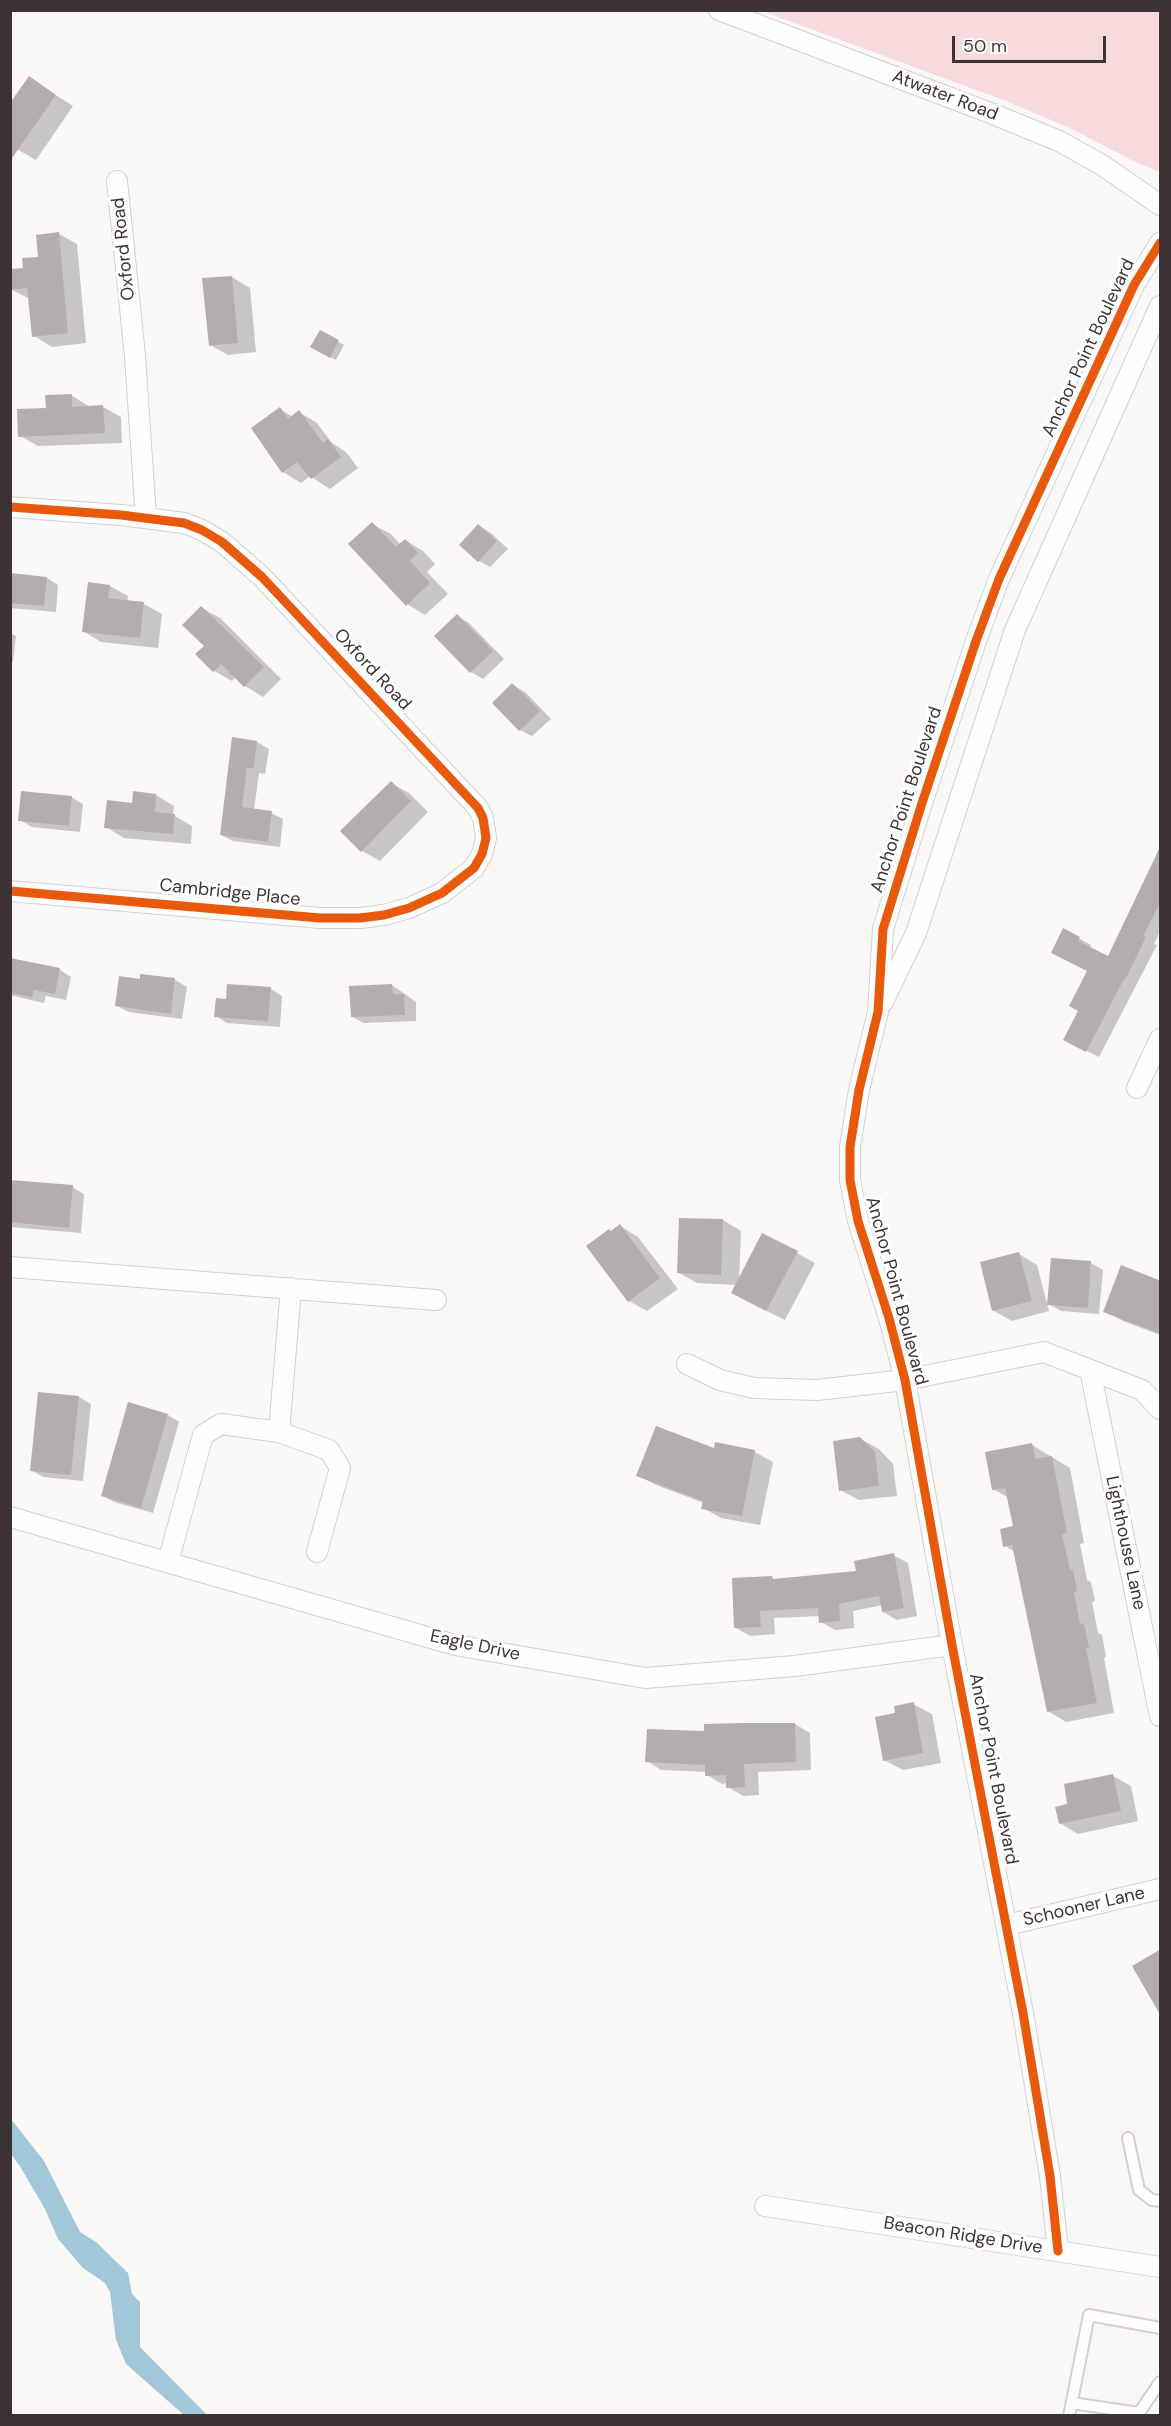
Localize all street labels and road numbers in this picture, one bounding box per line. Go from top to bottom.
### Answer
street label: Atwater Road [889,66,1001,126]
street label: Oxford Road [108,196,140,302]
street label: Anchor Point Boulevard [1038,255,1140,441]
street label: Oxford Road [329,625,415,715]
street label: Anchor Point Boulevard [867,704,947,896]
street label: Cambridge Place [158,875,302,911]
street label: Anchor Point Boulevard [860,1194,932,1388]
street label: Lighthouse Lane [1100,1474,1150,1612]
street label: Eagle Drive [428,1626,522,1666]
street label: Anchor Point Boulevard [964,1672,1022,1866]
street label: Schooner Lane [1021,1882,1147,1932]
street label: Beacon Ridge Drive [882,2213,1044,2259]

